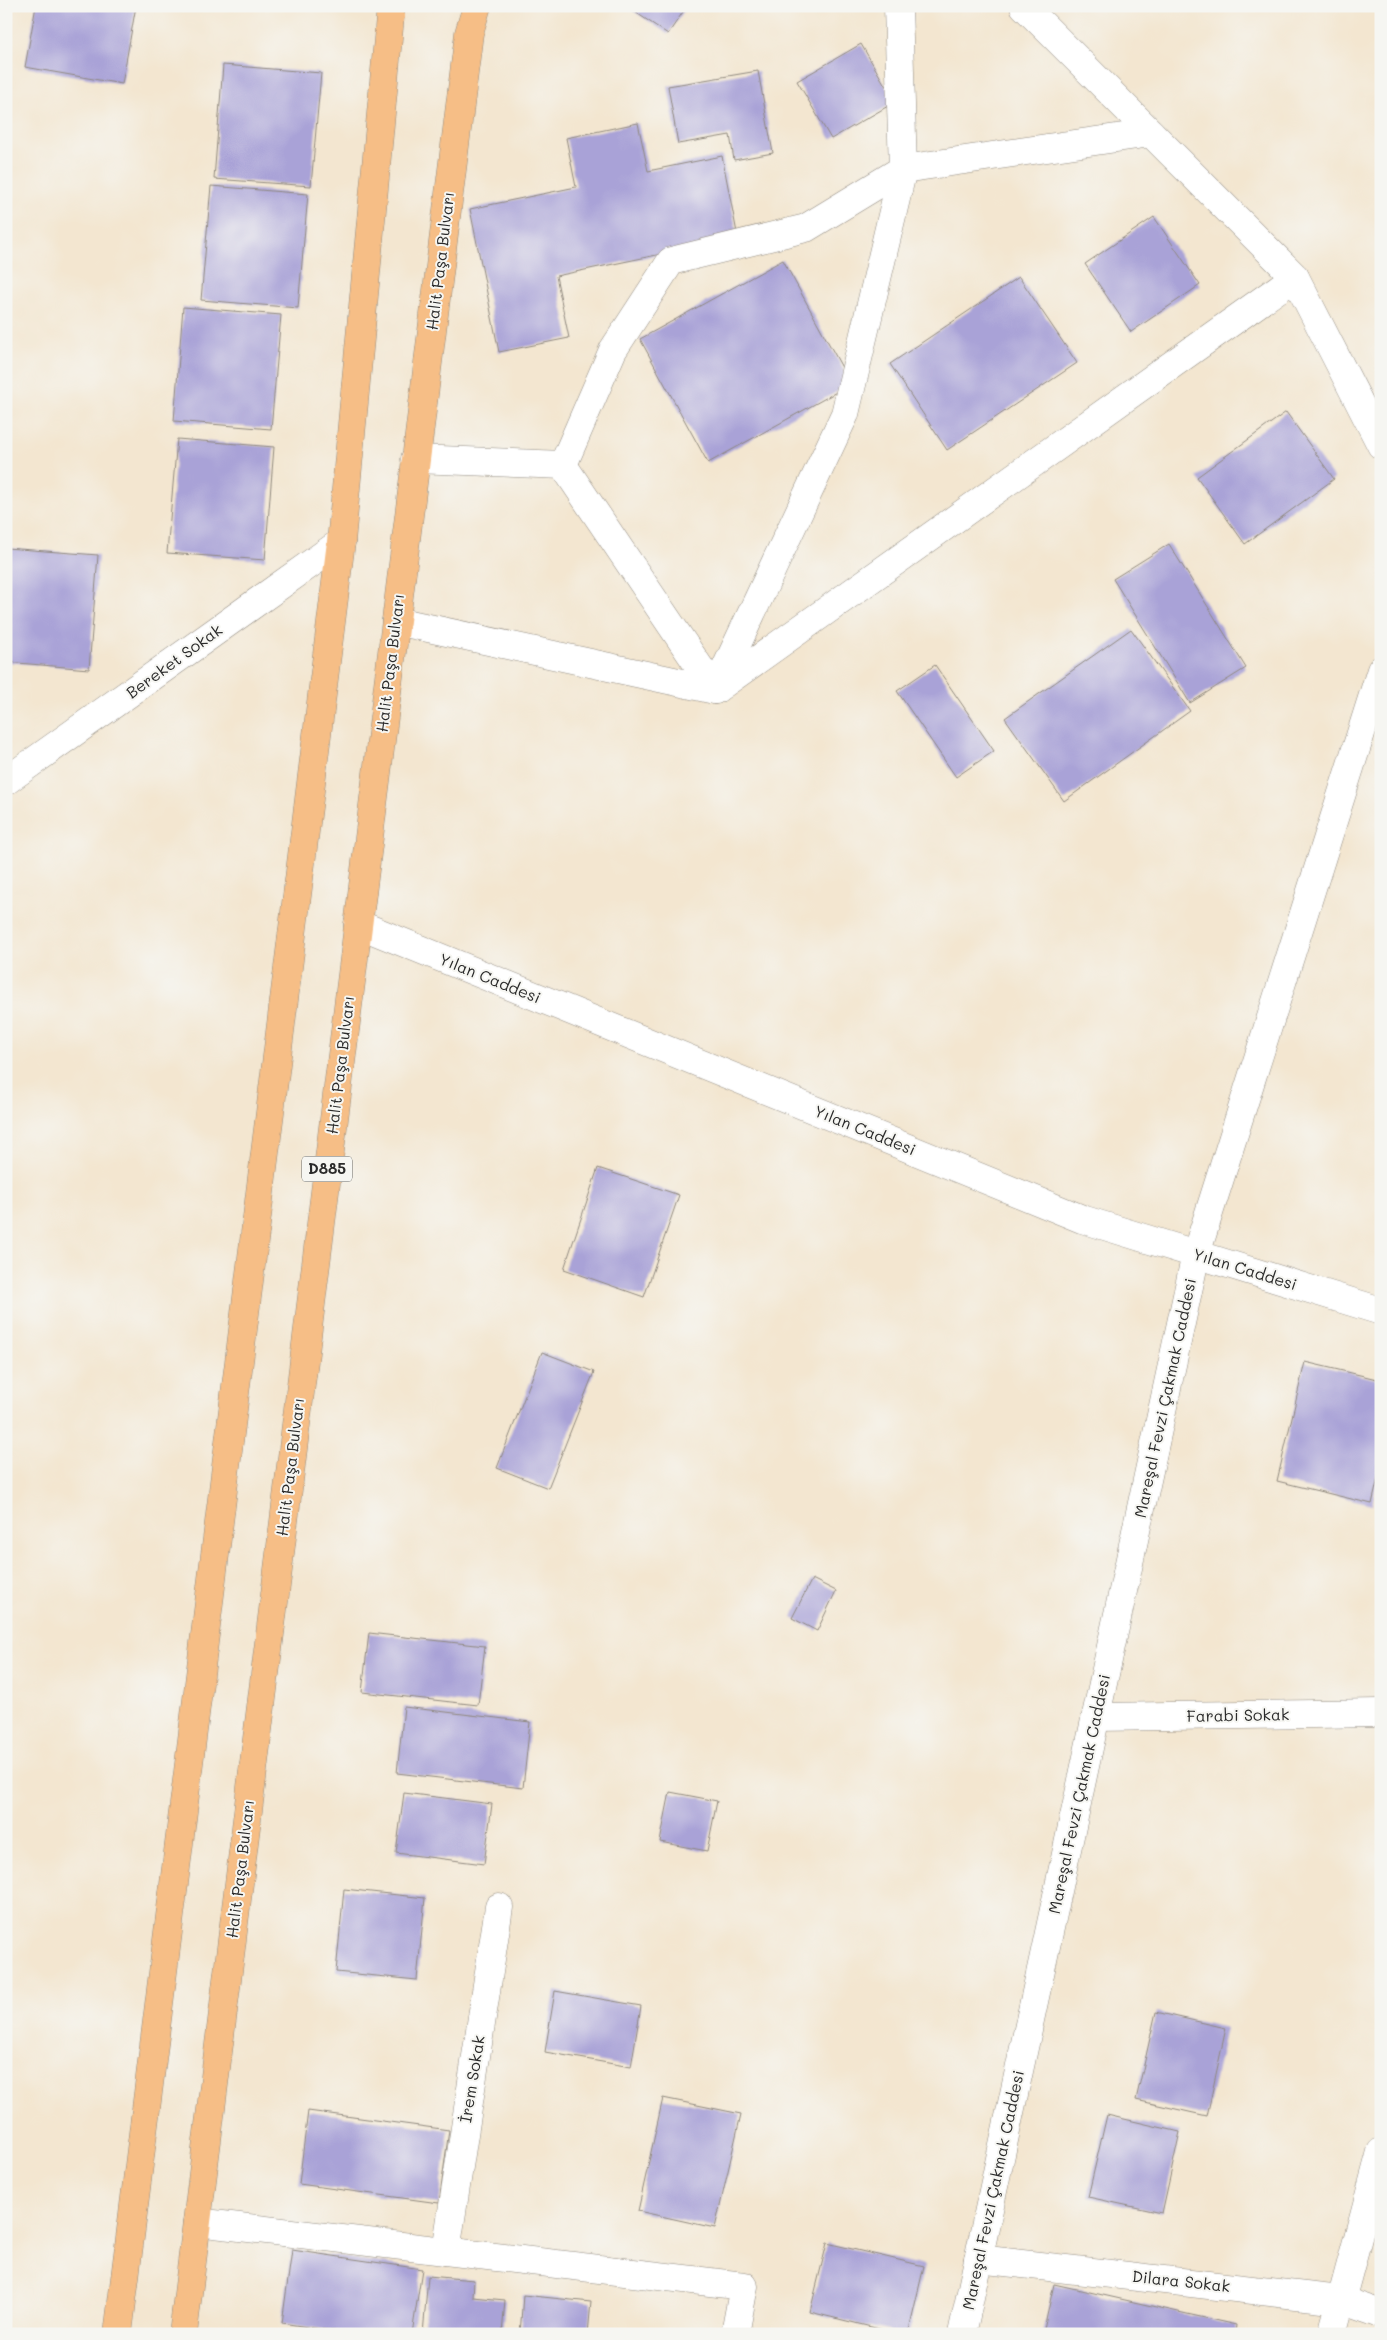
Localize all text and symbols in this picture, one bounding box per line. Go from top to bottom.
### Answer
street label: Halit Paşa Bulvarı [421,191,458,331]
street label: Halit Paşa Bulvarı [371,593,408,733]
street label: Bereket Sokak [122,619,226,703]
street label: Yılan Caddesi [436,948,544,1007]
street label: Halit Paşa Bulvarı [321,995,358,1135]
street label: Yılan Caddesi [811,1100,919,1159]
road number: D885 [302,1156,352,1182]
street label: Yılan Caddesi [1191,1243,1300,1294]
street label: Mareşal Fevzi Çakmak Caddesi [1129,1276,1200,1520]
street label: Halit Paşa Bulvarı [271,1397,308,1537]
street label: Mareşal Fevzi Çakmak Caddesi [1043,1672,1114,1916]
street label: Farabi Sokak [1187,1703,1289,1726]
street label: Halit Paşa Bulvarı [221,1799,258,1939]
street label: İrem Sokak [454,2034,489,2124]
street label: Mareşal Fevzi Çakmak Caddesi [957,2068,1028,2312]
street label: Dilara Sokak [1131,2265,1231,2296]

